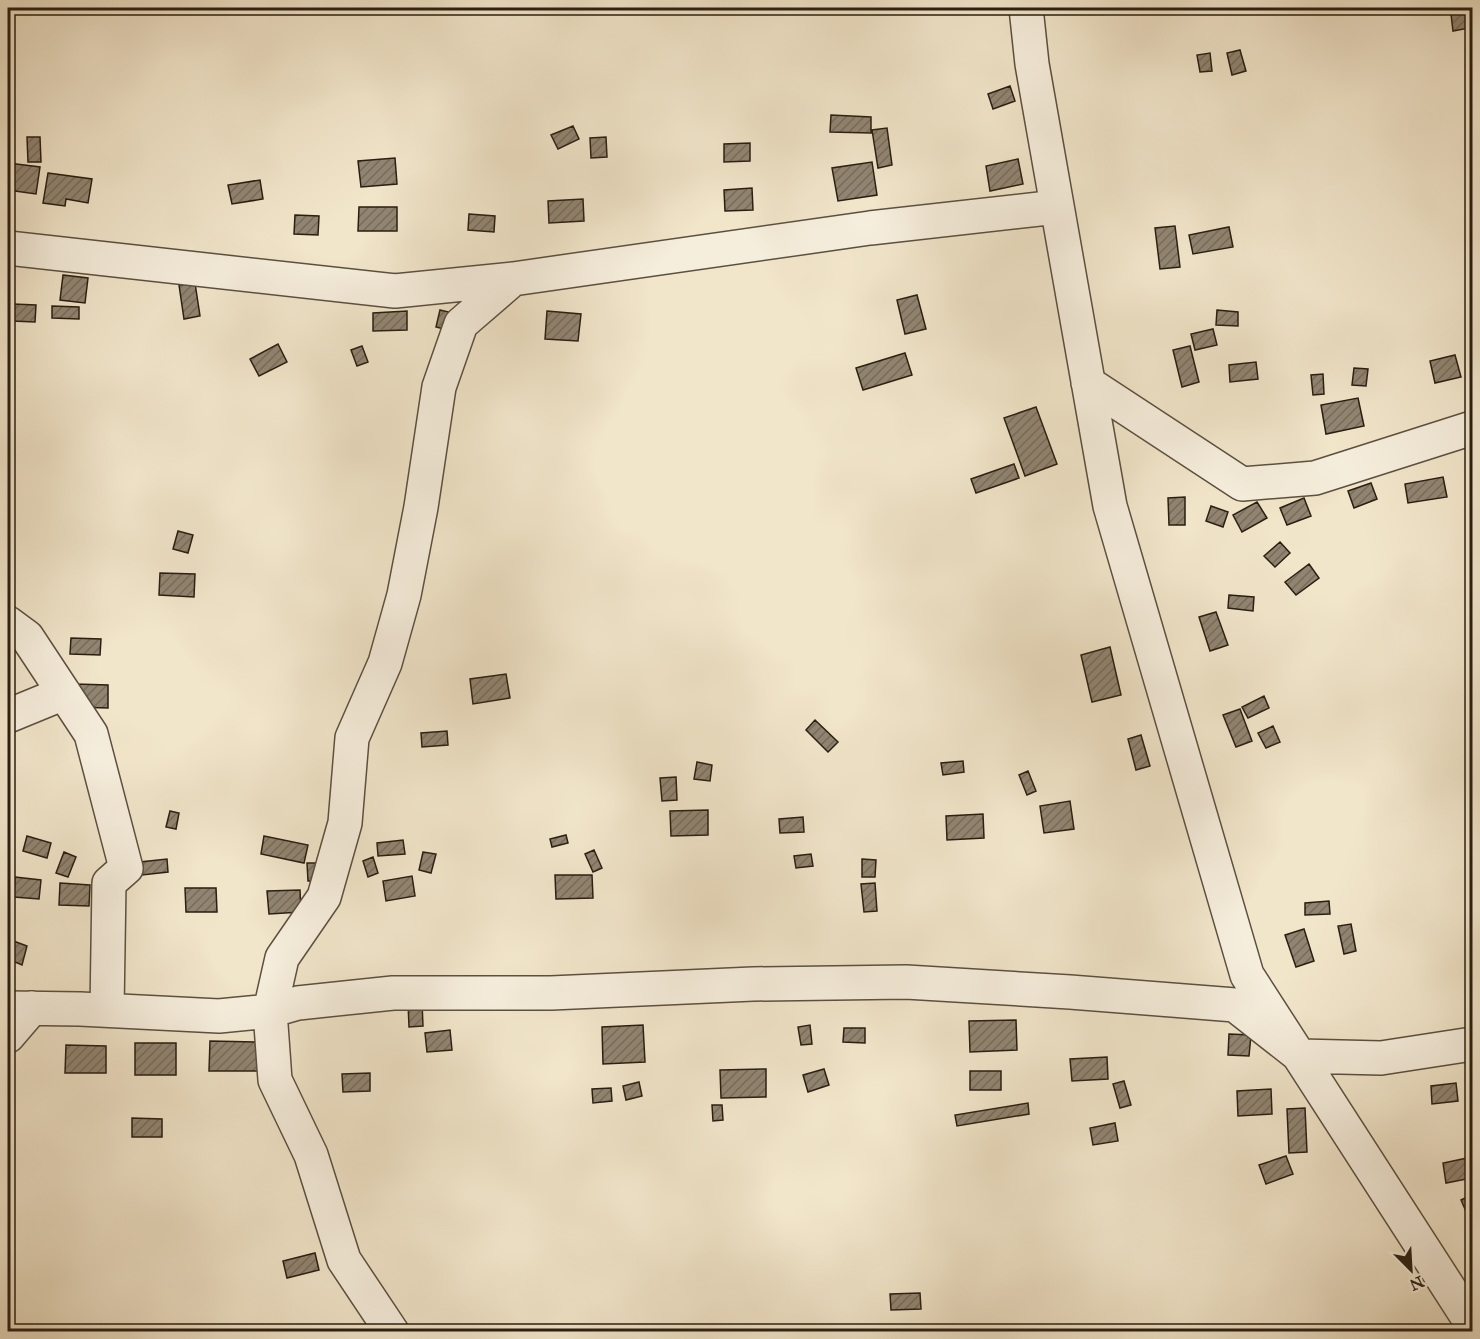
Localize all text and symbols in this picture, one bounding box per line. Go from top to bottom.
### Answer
north arrow [1381,1240,1441,1300]
text: N [1406,1272,1427,1295]

